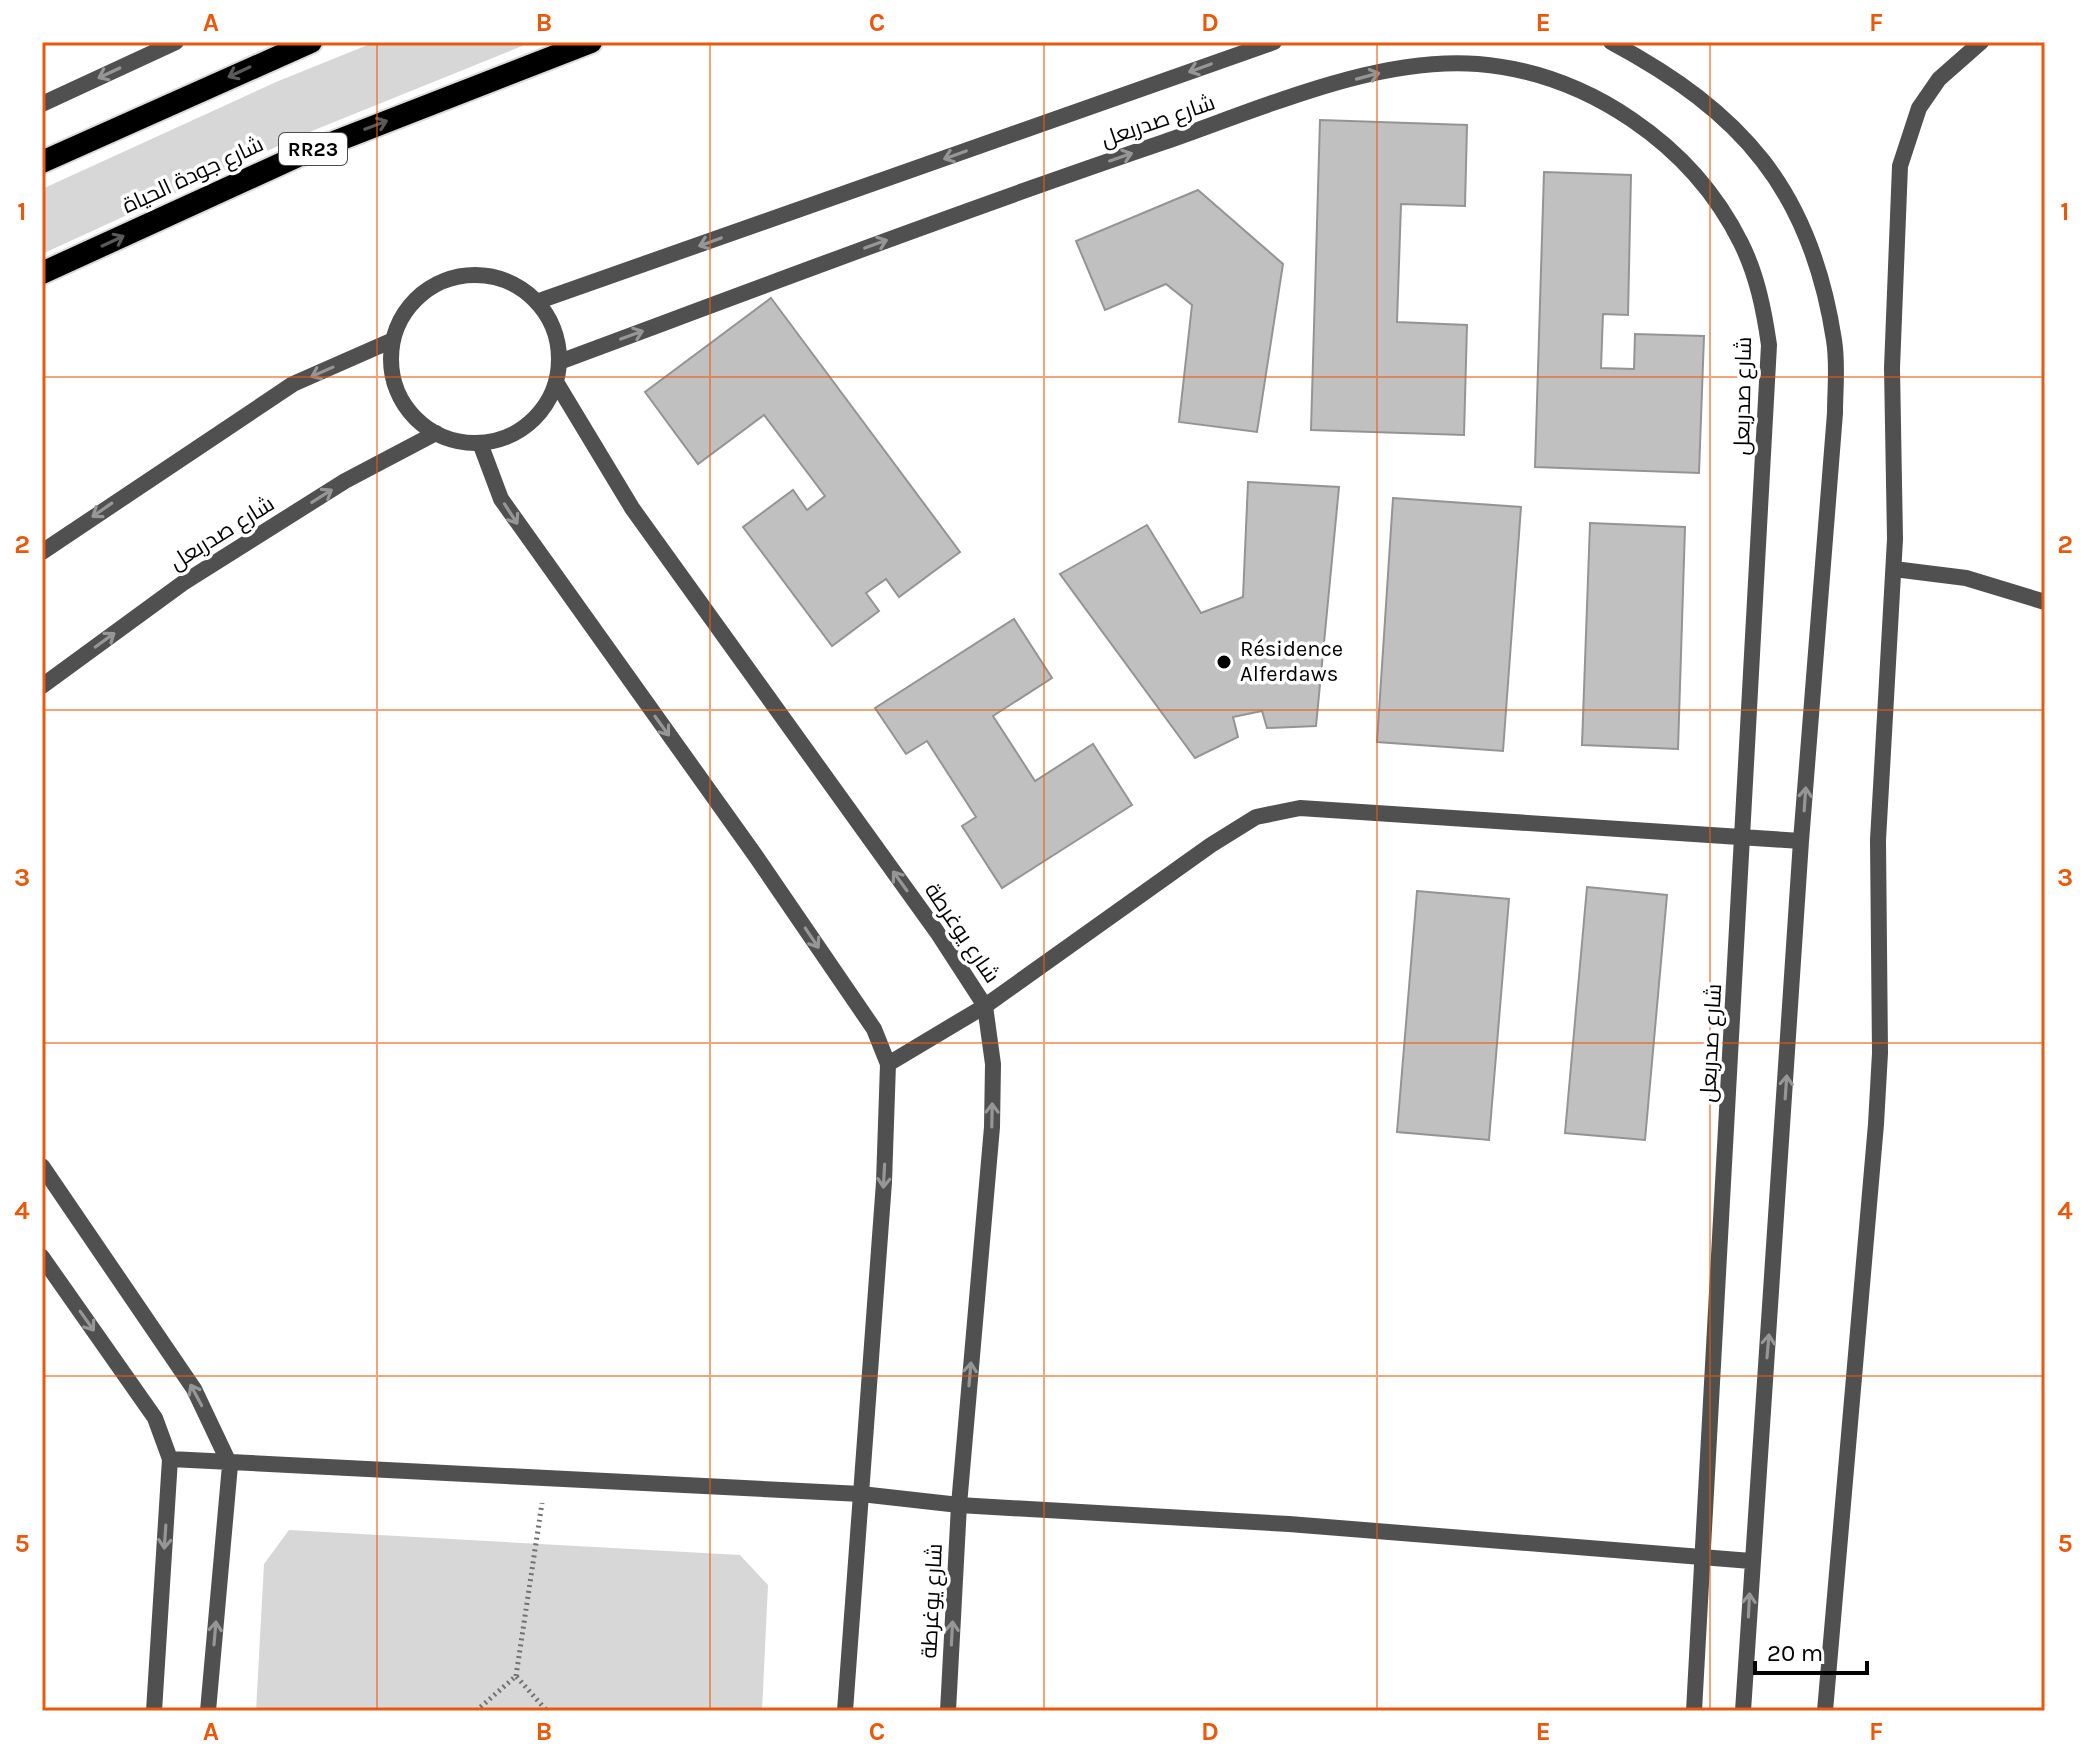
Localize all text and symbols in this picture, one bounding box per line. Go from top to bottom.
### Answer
text: A [203,7,219,38]
text: B [536,7,552,38]
text: C [869,7,885,38]
text: D [1201,7,1219,38]
text: E [1535,7,1551,38]
text: F [1869,7,1883,38]
one-way arrow [1188,62,1213,76]
one-way arrow [227,65,251,80]
one-way arrow [97,66,121,81]
one-way arrow [1355,68,1381,83]
street label: شارع صدربعل [1098,89,1219,154]
one-way arrow [363,117,388,131]
street label: شارع جودة الحياة [118,131,268,220]
road number: RR23 [279,133,347,165]
one-way arrow [1108,148,1133,163]
one-way arrow [943,149,968,164]
text: 1 [17,196,27,227]
text: 1 [2060,196,2070,227]
one-way arrow [101,233,125,248]
one-way arrow [698,236,723,251]
one-way arrow [863,236,888,250]
one-way arrow [620,327,644,341]
street label: شارع صدربعل [1729,336,1758,456]
one-way arrow [310,365,334,380]
one-way arrow [310,488,332,505]
street label: شارع صدربعل [165,491,280,576]
one-way arrow [91,502,113,518]
one-way arrow [503,502,519,525]
text: 2 [14,529,30,560]
text: 2 [2057,529,2073,560]
one-way arrow [94,632,115,649]
place label: Résidence Alferdaws [1240,636,1343,687]
marker: Résidence Alferdaws [1215,653,1233,671]
one-way arrow [654,714,670,736]
one-way arrow [1798,786,1813,813]
text: 3 [14,862,30,893]
text: 3 [2057,862,2073,893]
one-way arrow [892,871,908,893]
street label: شارع يوغرطة [918,878,1005,989]
one-way arrow [804,926,820,949]
street label: شارع صدربعل [1695,983,1728,1103]
one-way arrow [1779,1074,1794,1101]
one-way arrow [985,1102,1000,1129]
one-way arrow [876,1162,891,1189]
text: 4 [14,1195,30,1226]
text: 4 [2057,1195,2073,1226]
one-way arrow [79,1309,95,1331]
one-way arrow [1761,1333,1776,1360]
one-way arrow [963,1361,978,1388]
one-way arrow [188,1384,204,1407]
one-way arrow [157,1523,172,1550]
text: 5 [14,1528,30,1559]
text: 5 [2057,1528,2073,1559]
street label: شارع يوغرطة [916,1543,949,1659]
one-way arrow [1741,1592,1756,1619]
one-way arrow [208,1620,223,1647]
one-way arrow [945,1620,960,1647]
scale bar [1755,1625,1867,1675]
text: 20 m [1767,1639,1823,1667]
text: A [203,1716,219,1747]
text: B [536,1716,552,1747]
text: C [869,1716,885,1747]
text: D [1201,1716,1219,1747]
text: E [1535,1716,1551,1747]
text: F [1869,1716,1883,1747]

